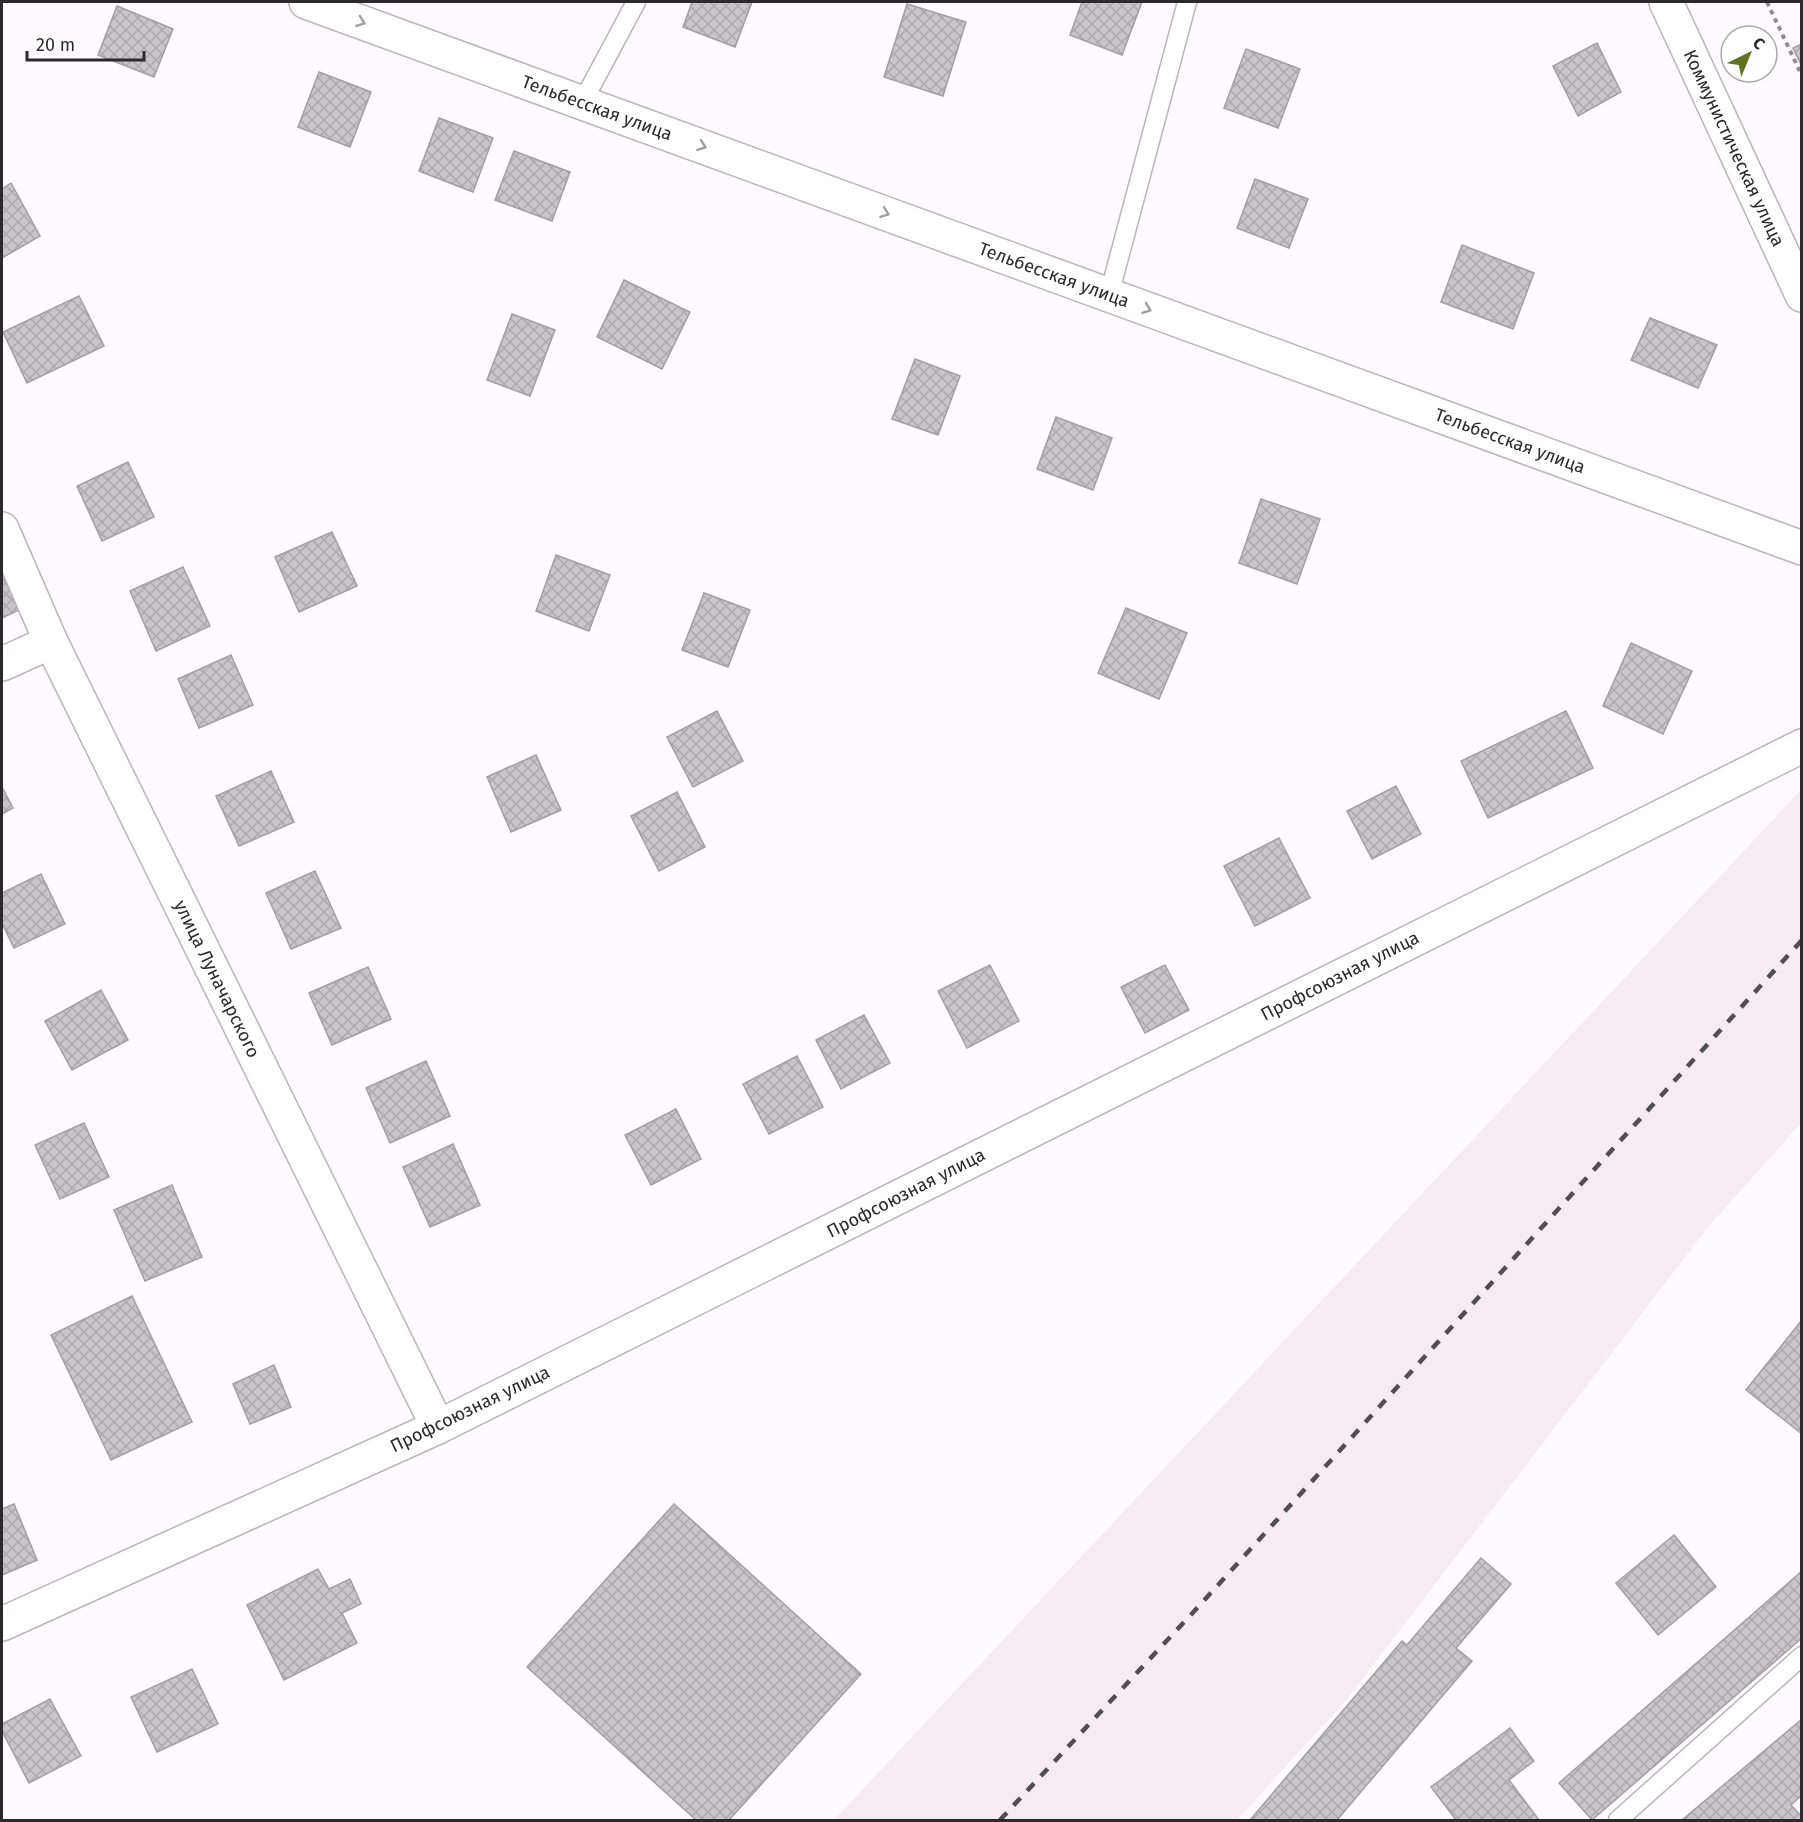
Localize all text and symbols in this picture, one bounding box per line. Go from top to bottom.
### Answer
one-way arrow [355,14,366,27]
scale bar [27,24,144,62]
north arrow [1719,24,1779,84]
text: С [1749,33,1769,54]
text: 20 m [36,34,75,56]
street label: Коммунистическая улица [1679,46,1789,250]
street label: Тельбесская улица [519,71,675,145]
one-way arrow [696,139,707,152]
one-way arrow [879,206,890,219]
street label: Тельбесская улица [976,238,1132,312]
one-way arrow [1141,301,1152,314]
street label: Тельбесская улица [1432,404,1588,478]
street label: улица Луначарского [169,897,265,1061]
street label: Профсоюзная улица [1257,927,1423,1025]
street label: Профсоюзная улица [823,1144,989,1242]
street label: Профсоюзная улица [387,1361,553,1457]

